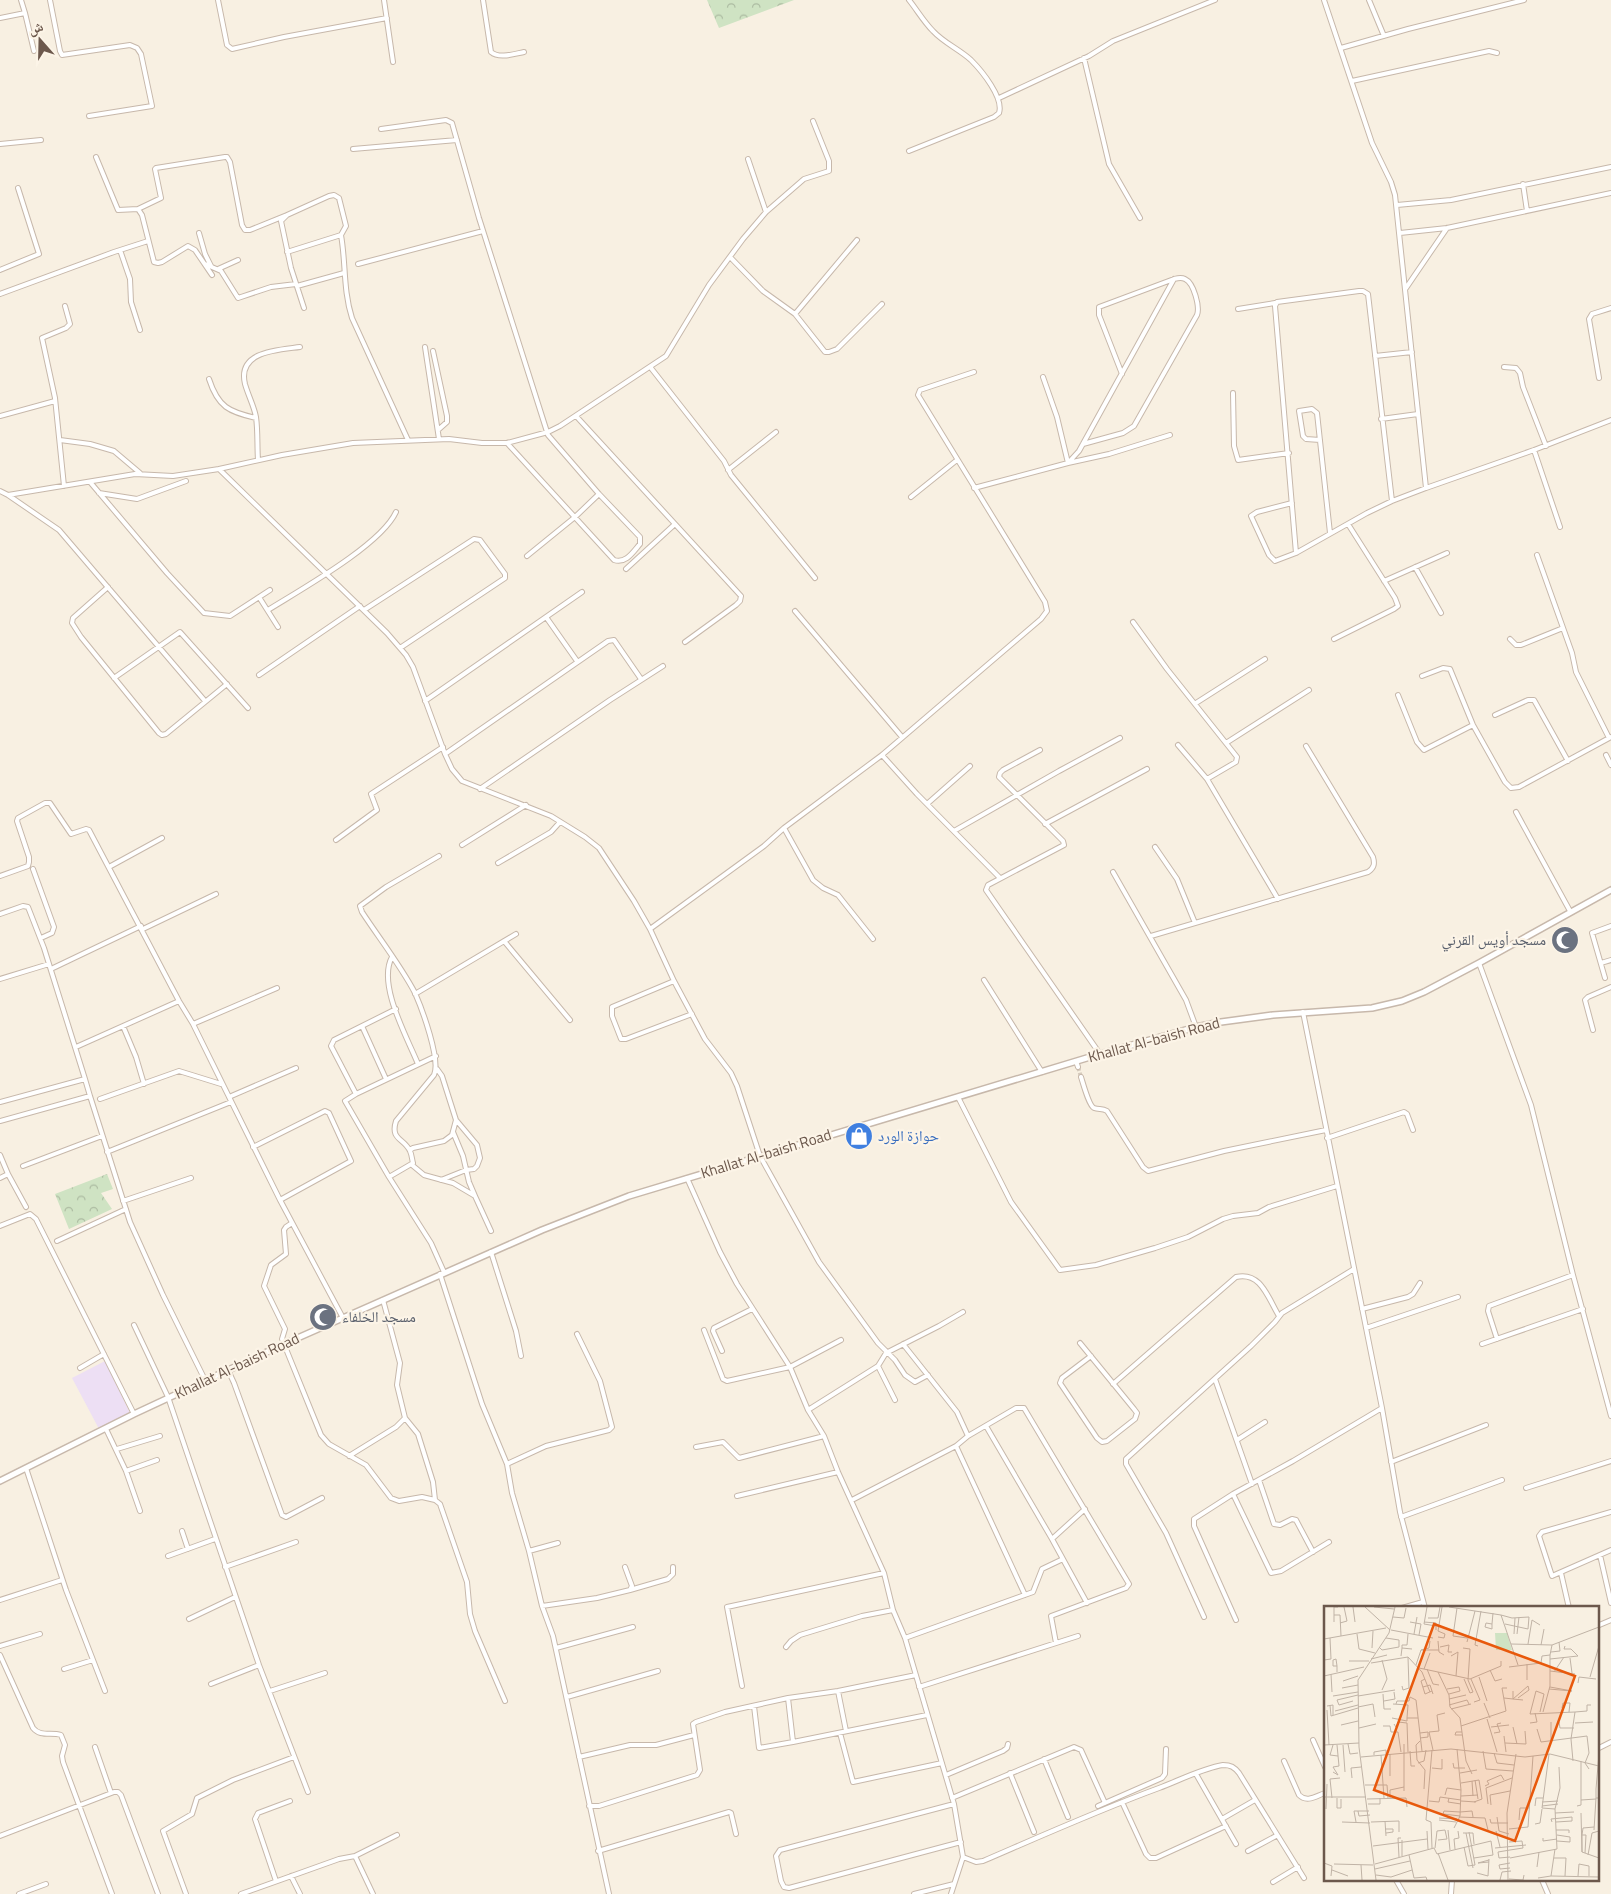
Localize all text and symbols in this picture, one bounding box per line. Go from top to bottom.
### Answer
north arrow [15,15,65,65]
text: ش [25,15,46,40]
mosque icon: مسجد أويس القرني [1550,925,1580,955]
place label: مسجد أويس القرني [1441,928,1546,952]
street label: Khallat Al-baish Road [1085,1011,1222,1068]
shop icon: حوازة الورد [844,1121,874,1151]
street label: Khallat Al-baish Road [698,1123,834,1184]
place label: حوازة الورد [878,1124,940,1147]
mosque icon: مسجد الخلفاء [308,1302,338,1332]
place label: مسجد الخلفاء [342,1305,416,1328]
street label: Khallat Al-baish Road [170,1326,303,1405]
inset map [1324,1606,1598,1882]

